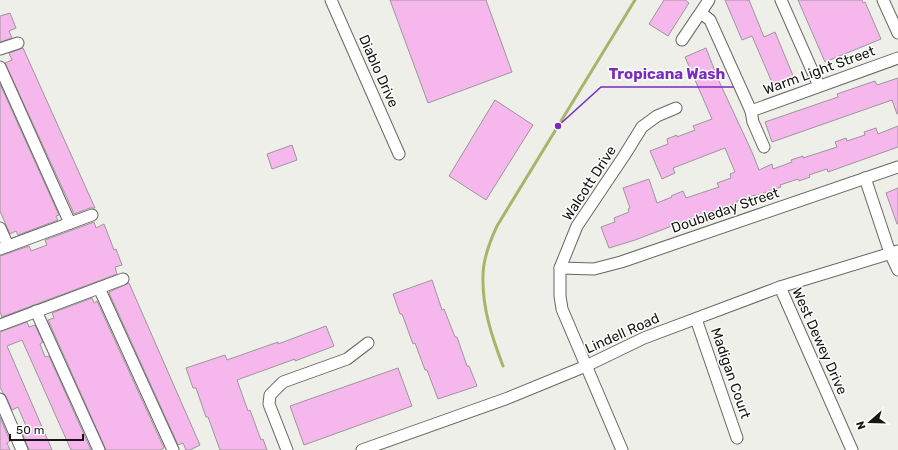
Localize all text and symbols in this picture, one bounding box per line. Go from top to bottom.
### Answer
street label: Diablo Drive [355,32,402,110]
street label: Warm Light Street [761,42,878,99]
callout: Tropicana Wash [601,60,734,87]
text: Tropicana Wash [609,65,725,83]
street label: Walcott Drive [559,143,620,224]
street label: Doubleday Street [669,184,782,237]
street label: West Dewey Drive [788,285,851,397]
street label: Lindell Road [583,310,662,357]
street label: Madigan Court [707,325,754,421]
north arrow [850,402,890,442]
scale bar [10,416,83,442]
text: N [854,419,869,431]
text: 50 m [16,423,44,437]

